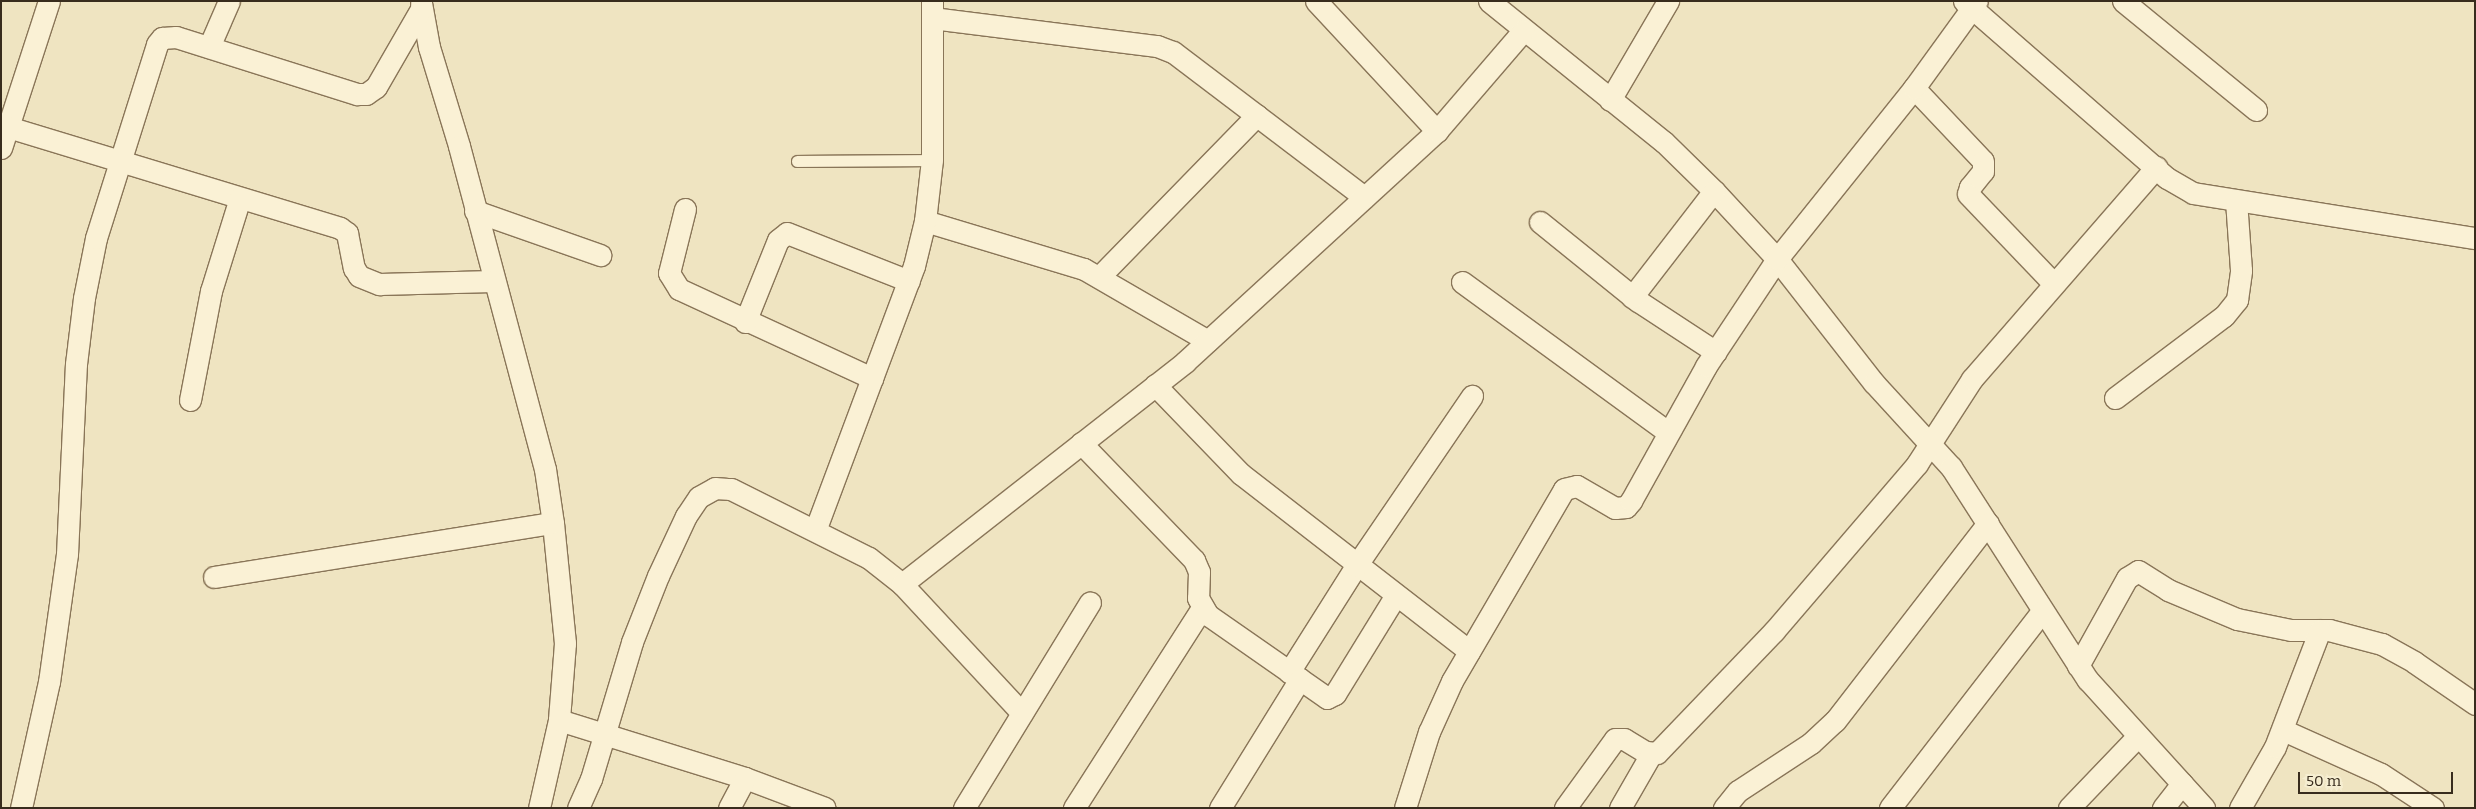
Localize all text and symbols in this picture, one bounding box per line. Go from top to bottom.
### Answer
scale bar [2301,762,2456,794]
text: 50 m [2306,772,2341,790]

